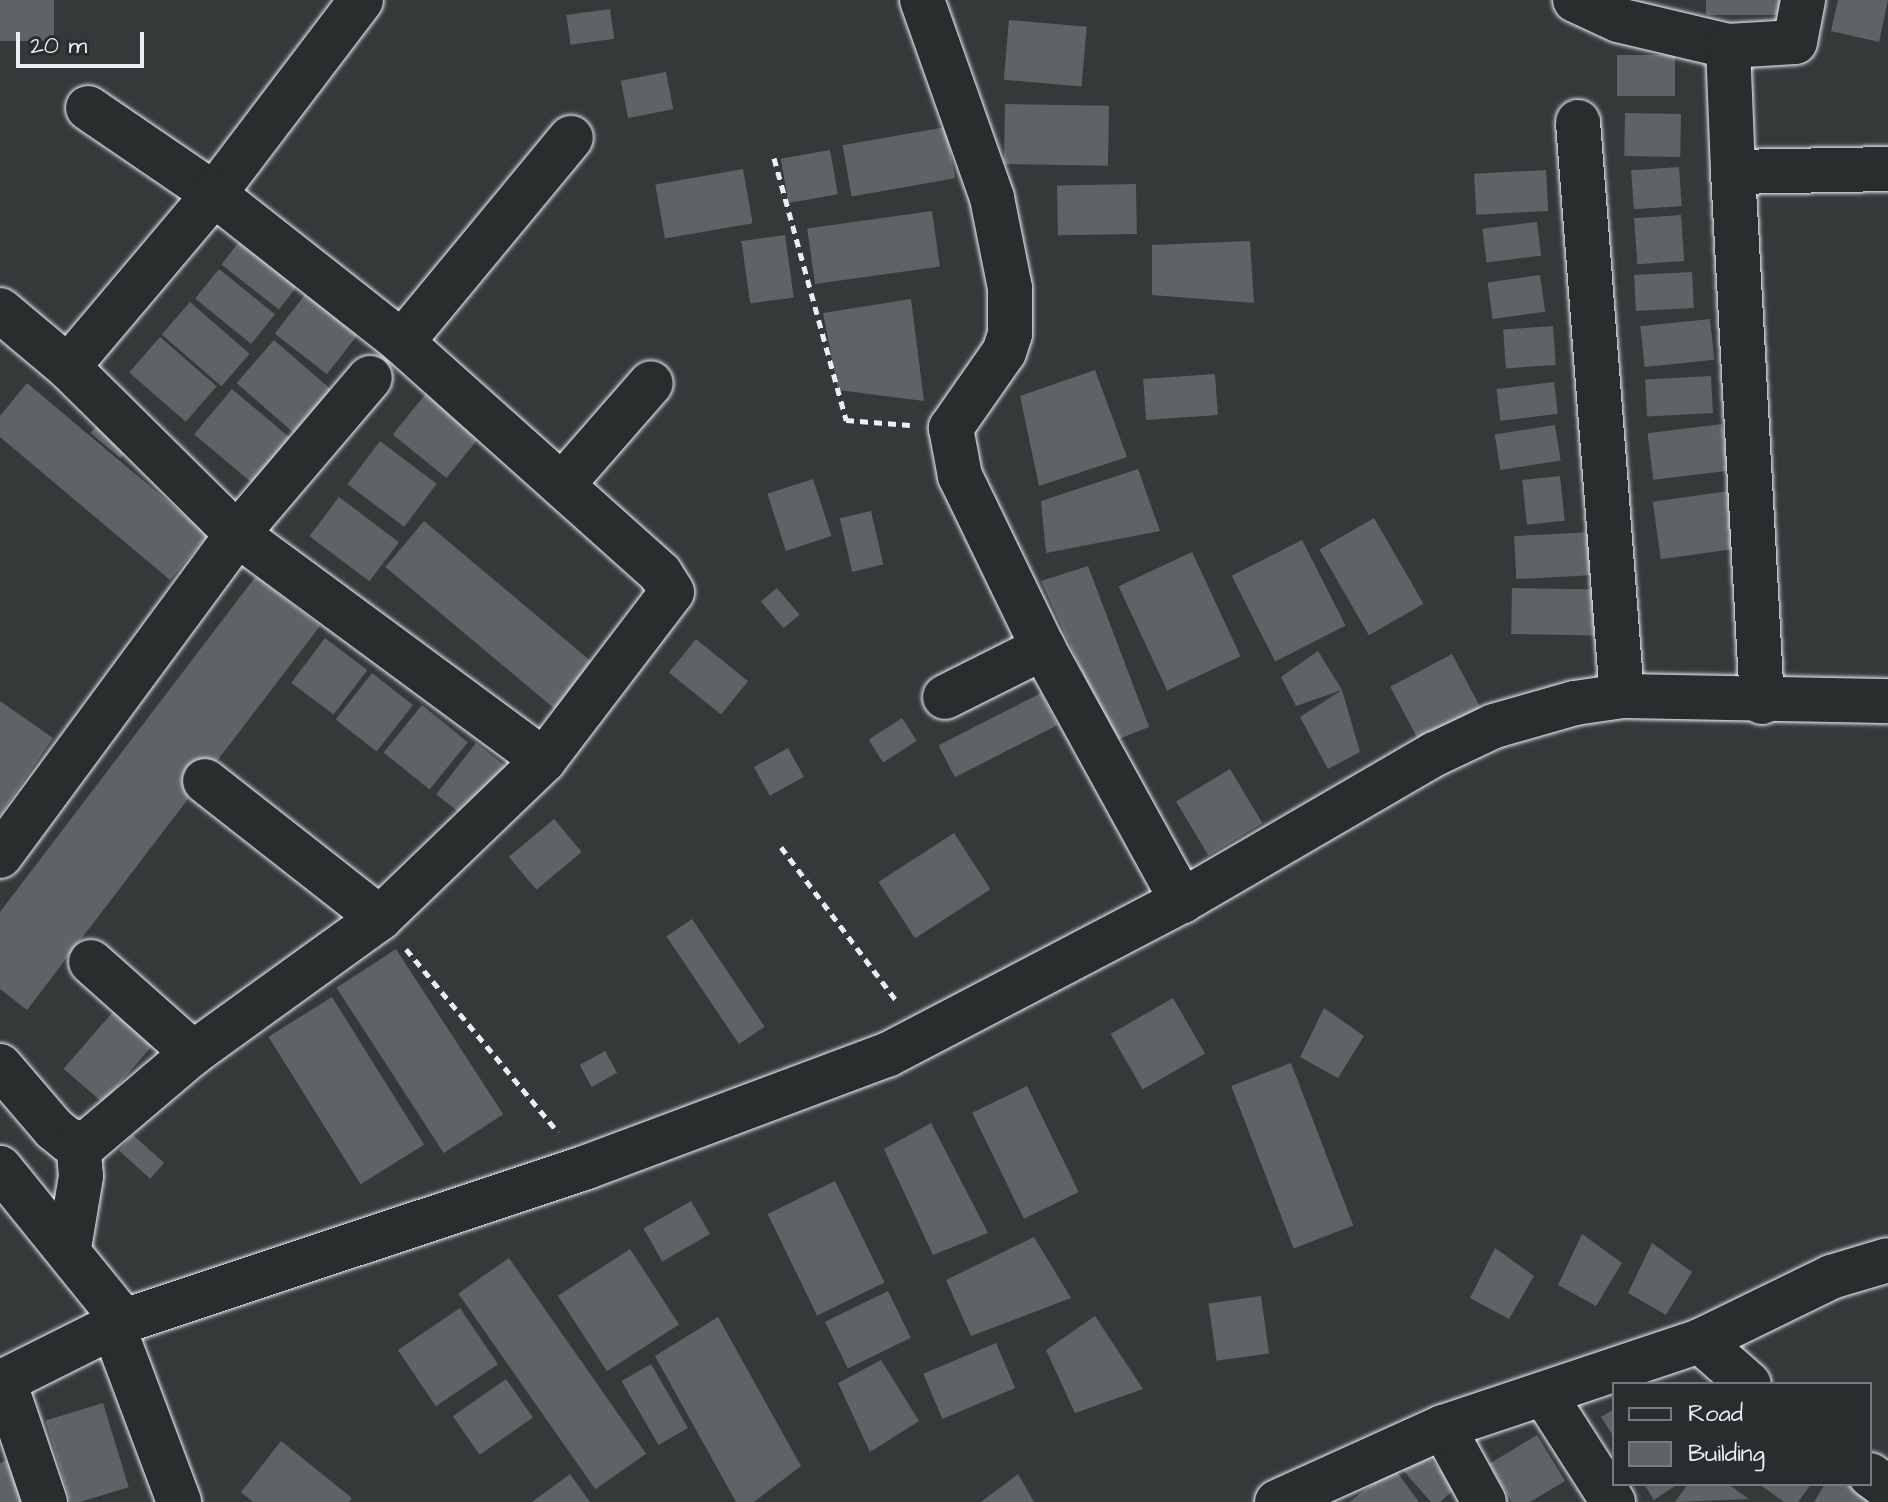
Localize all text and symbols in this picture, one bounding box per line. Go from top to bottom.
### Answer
scale bar [20,16,148,66]
text: 20 m [30,29,87,63]
legend [1612,1382,1872,1486]
text: Road [1688,1397,1743,1431]
text: Building [1688,1437,1765,1471]

